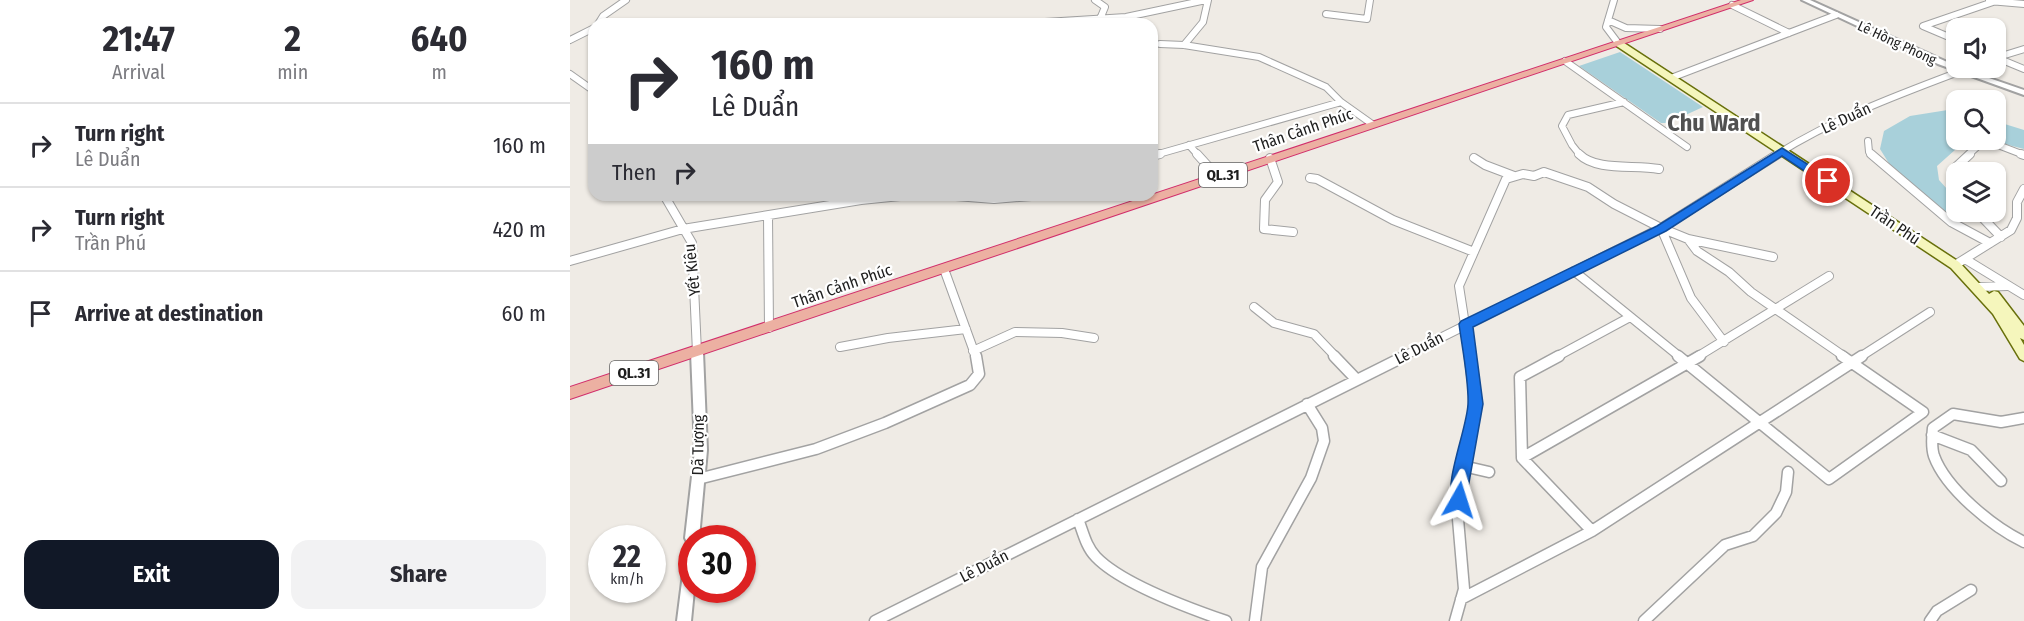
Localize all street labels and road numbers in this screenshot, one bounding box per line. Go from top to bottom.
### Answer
street label: Lê Hồng Phong [1855,16,1940,69]
street label: Lê Duẩn [1818,97,1874,138]
street label: Thân Cảnh Phúc [1251,104,1355,156]
road number: QL.31 [1199,163,1247,187]
street label: Trần Phú [1866,200,1924,249]
street label: Yết Kiêu [679,243,704,297]
street label: Thân Cảnh Phúc [790,260,894,312]
street label: Lê Duẩn [1391,327,1447,368]
road number: QL.31 [610,361,658,385]
street label: Dã Tượng [688,414,708,475]
street label: Lê Duẩn [956,545,1012,586]

